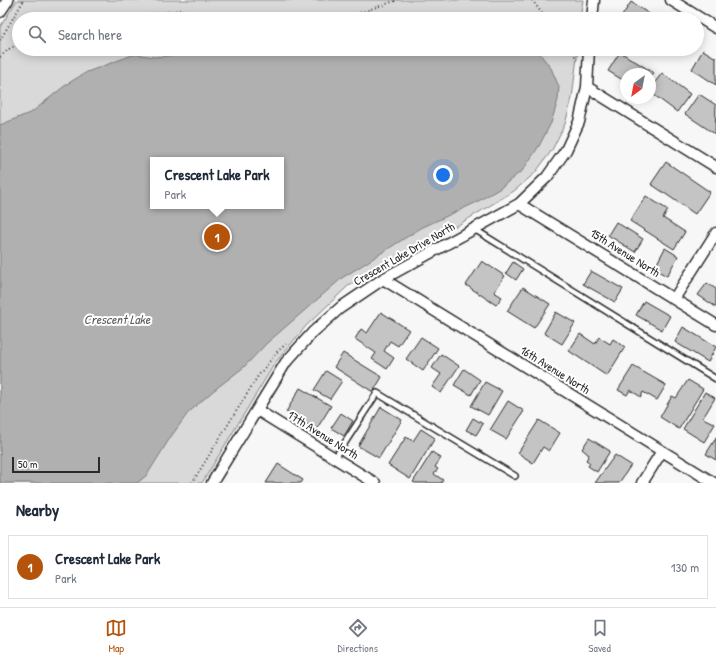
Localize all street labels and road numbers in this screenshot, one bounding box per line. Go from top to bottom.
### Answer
street label: Crescent Lake Drive North [350,218,458,290]
street label: 15th Avenue North [587,224,664,281]
street label: 16th Avenue North [517,341,593,398]
street label: 17th Avenue North [285,406,362,463]

